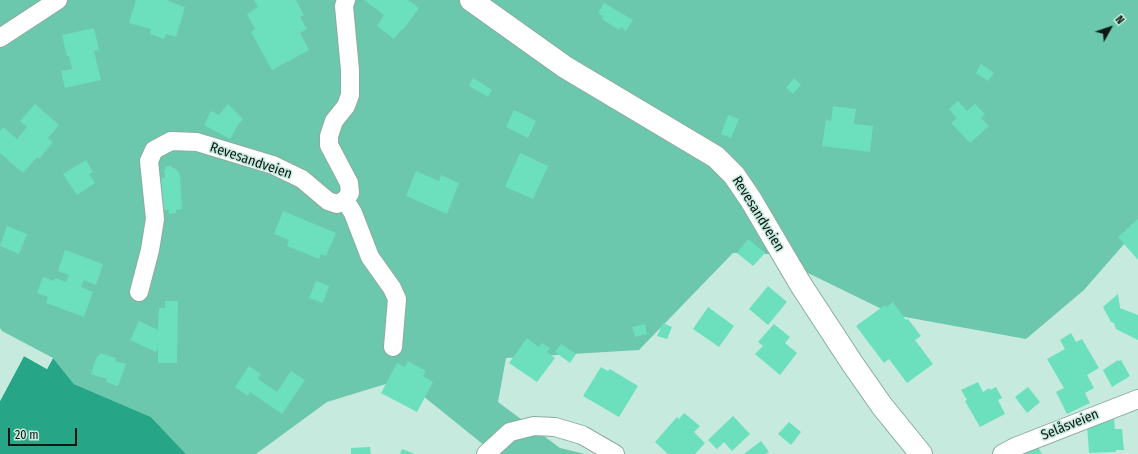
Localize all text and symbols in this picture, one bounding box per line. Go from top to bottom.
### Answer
north arrow [1090,8,1130,48]
text: N [1112,13,1127,27]
street label: Revesandveien [208,139,294,183]
street label: Revesandveien [728,173,788,255]
street label: Selåsveien [1039,406,1101,444]
scale bar [10,420,79,446]
text: 20 m [15,428,39,442]

